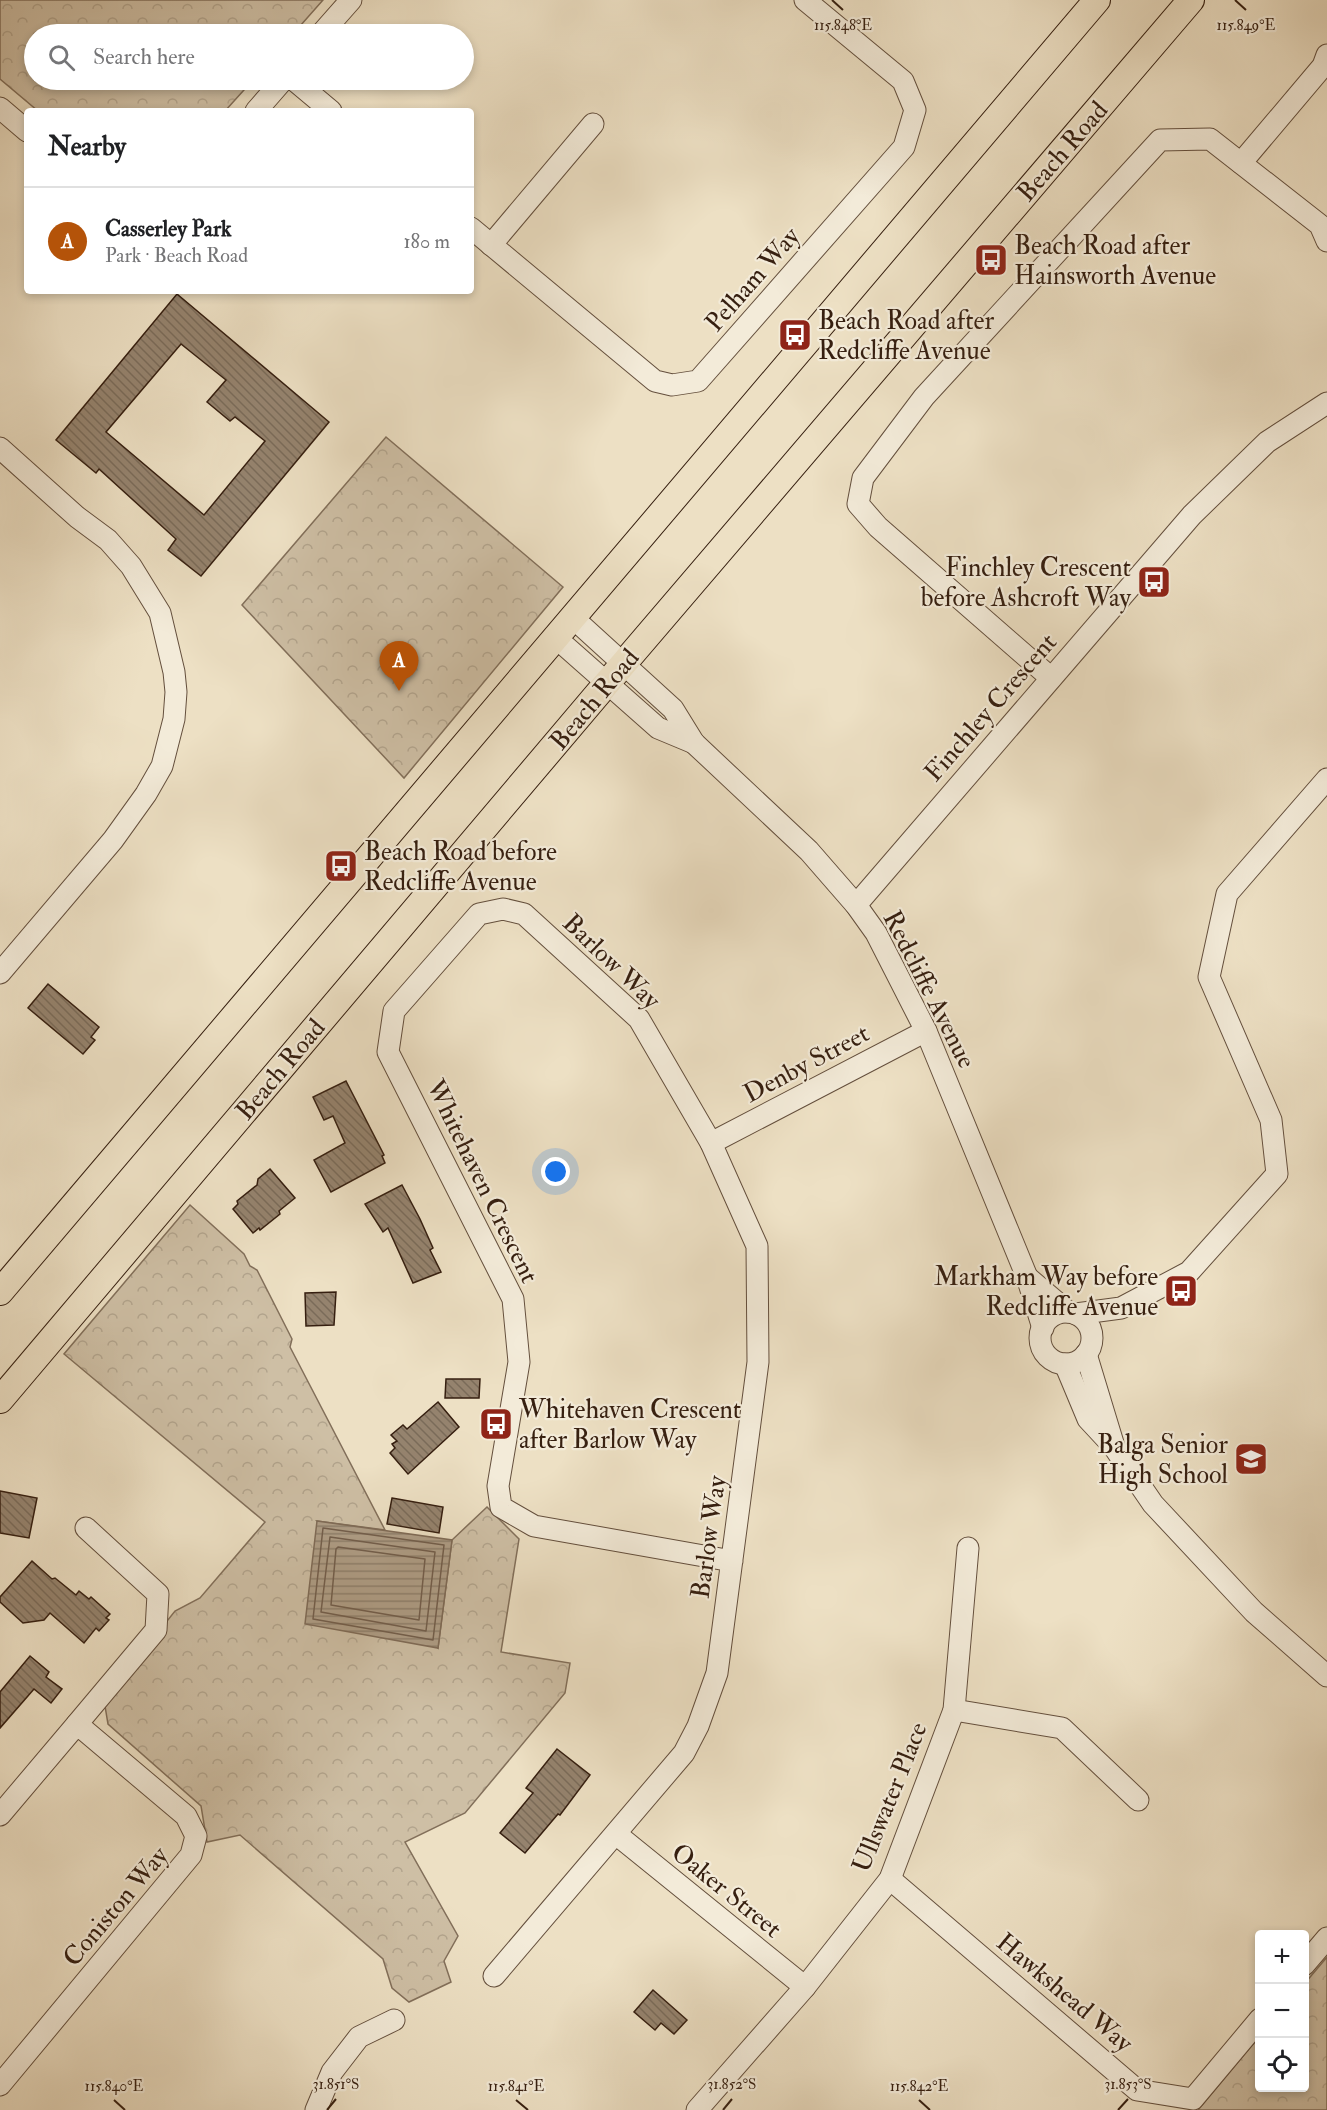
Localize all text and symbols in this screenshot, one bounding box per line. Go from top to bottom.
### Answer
text: 115.848°E [814,16,872,35]
text: 115.849°E [1217,16,1276,35]
search box [24,24,474,90]
icon: search [45,41,78,74]
text: Search here [93,43,195,71]
street label: Beach Road [1010,95,1115,208]
text: Nearby [48,131,126,163]
text: Casserley Park [105,215,232,243]
street label: Pelham Way [699,220,807,338]
text: A [61,229,74,254]
text: 180 m [403,229,450,254]
place label: Beach Road after Hainsworth Avenue [1014,230,1216,292]
bus stop icon: Beach Road after Hainsworth Avenue [973,242,1009,278]
text: Park · Beach Road [105,243,248,268]
place label: Beach Road after Redcliffe Avenue [818,305,994,367]
bus stop icon: Beach Road after Redcliffe Avenue [777,317,813,353]
place label: Finchley Crescent before Ashcroft Way [921,552,1132,614]
bus stop icon: Finchley Crescent before Ashcroft Way [1136,564,1172,600]
street label: Finchley Crescent [918,627,1064,788]
pin: A [380,642,418,691]
street label: Beach Road [543,642,647,757]
place label: Beach Road before Redcliffe Avenue [364,836,557,898]
bus stop icon: Beach Road before Redcliffe Avenue [323,848,359,884]
street label: Redcliffe Avenue [876,905,983,1074]
street label: Barlow Way [556,907,667,1017]
street label: Beach Road [229,1012,333,1127]
street label: Denby Street [738,1017,875,1110]
street label: Whitehaven Crescent [419,1074,545,1288]
your location [541,1157,570,1186]
place label: Markham Way before Redcliffe Avenue [934,1261,1158,1323]
bus stop icon: Markham Way before Redcliffe Avenue [1163,1273,1199,1309]
place label: Whitehaven Crescent after Barlow Way [518,1394,741,1456]
bus stop icon: Whitehaven Crescent after Barlow Way [478,1406,514,1442]
place label: Balga Senior High School [1097,1429,1228,1491]
school or university icon: Balga Senior High School [1233,1441,1269,1477]
street label: Barlow Way [685,1473,734,1601]
street label: Ullswater Place [845,1718,935,1877]
street label: Oaker Street [665,1837,788,1945]
street label: Coniston Way [56,1840,175,1973]
street label: Hawkshead Way [990,1926,1140,2059]
map controls [1255,1930,1309,2092]
button: + [1255,1930,1309,1984]
button: − [1255,1984,1309,2038]
button: locate [1255,2038,1309,2092]
text: 31.851°S [313,2075,359,2094]
text: 31.852°S [708,2075,756,2094]
text: 31.853°S [1104,2075,1152,2094]
text: 115.840°E [85,2077,144,2096]
text: 115.841°E [488,2077,544,2096]
text: 115.842°E [890,2077,949,2096]

